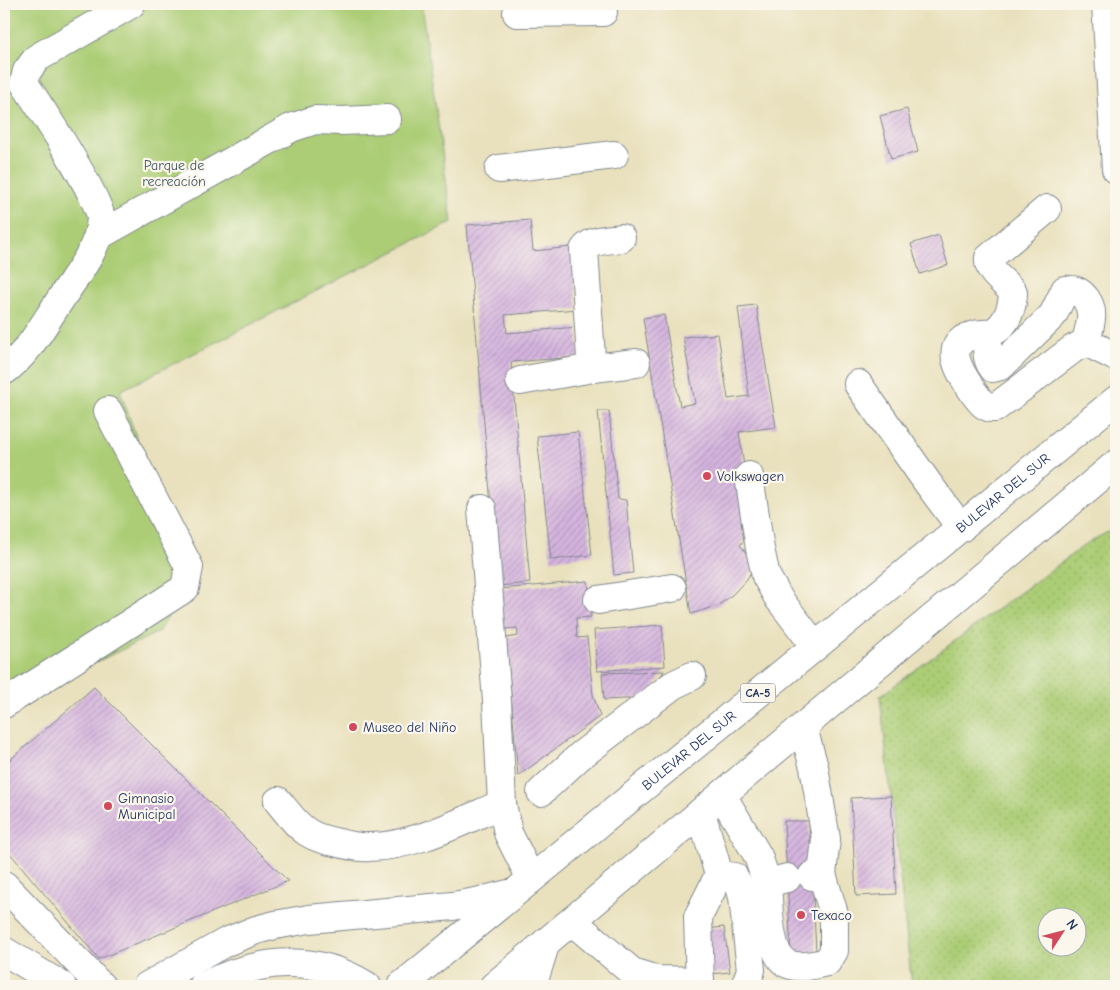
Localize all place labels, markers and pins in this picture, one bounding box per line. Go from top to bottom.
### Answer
place label: Volkswagen [717,468,784,485]
marker: Volkswagen [701,470,713,482]
place label: Museo del Niño [363,719,456,736]
marker: Museo del Niño [347,721,359,733]
place label: Gimnasio Municipal [118,790,175,823]
marker: Gimnasio Municipal [102,800,114,812]
place label: Texaco [811,907,852,924]
marker: Texaco [795,909,807,921]

